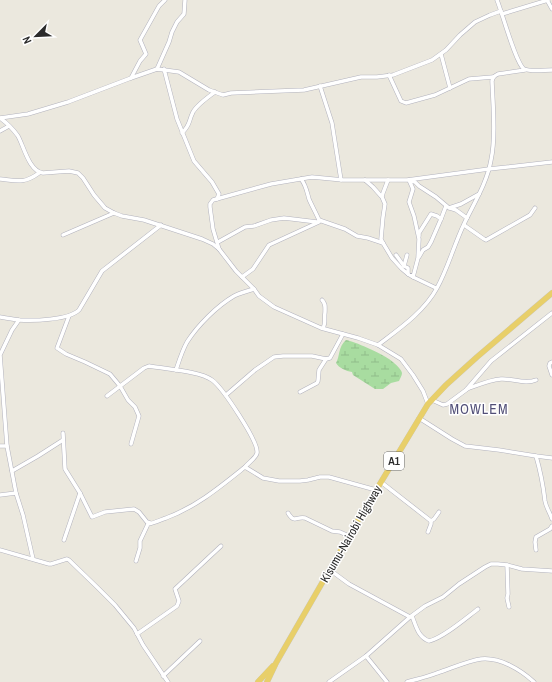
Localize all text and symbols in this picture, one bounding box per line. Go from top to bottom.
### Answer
north arrow [16,16,56,56]
text: N [19,34,35,46]
district label: MOWLEM [450,400,508,418]
road number: A1 [384,452,404,470]
street label: Kisumu-Nairobi Highway [317,482,385,586]

